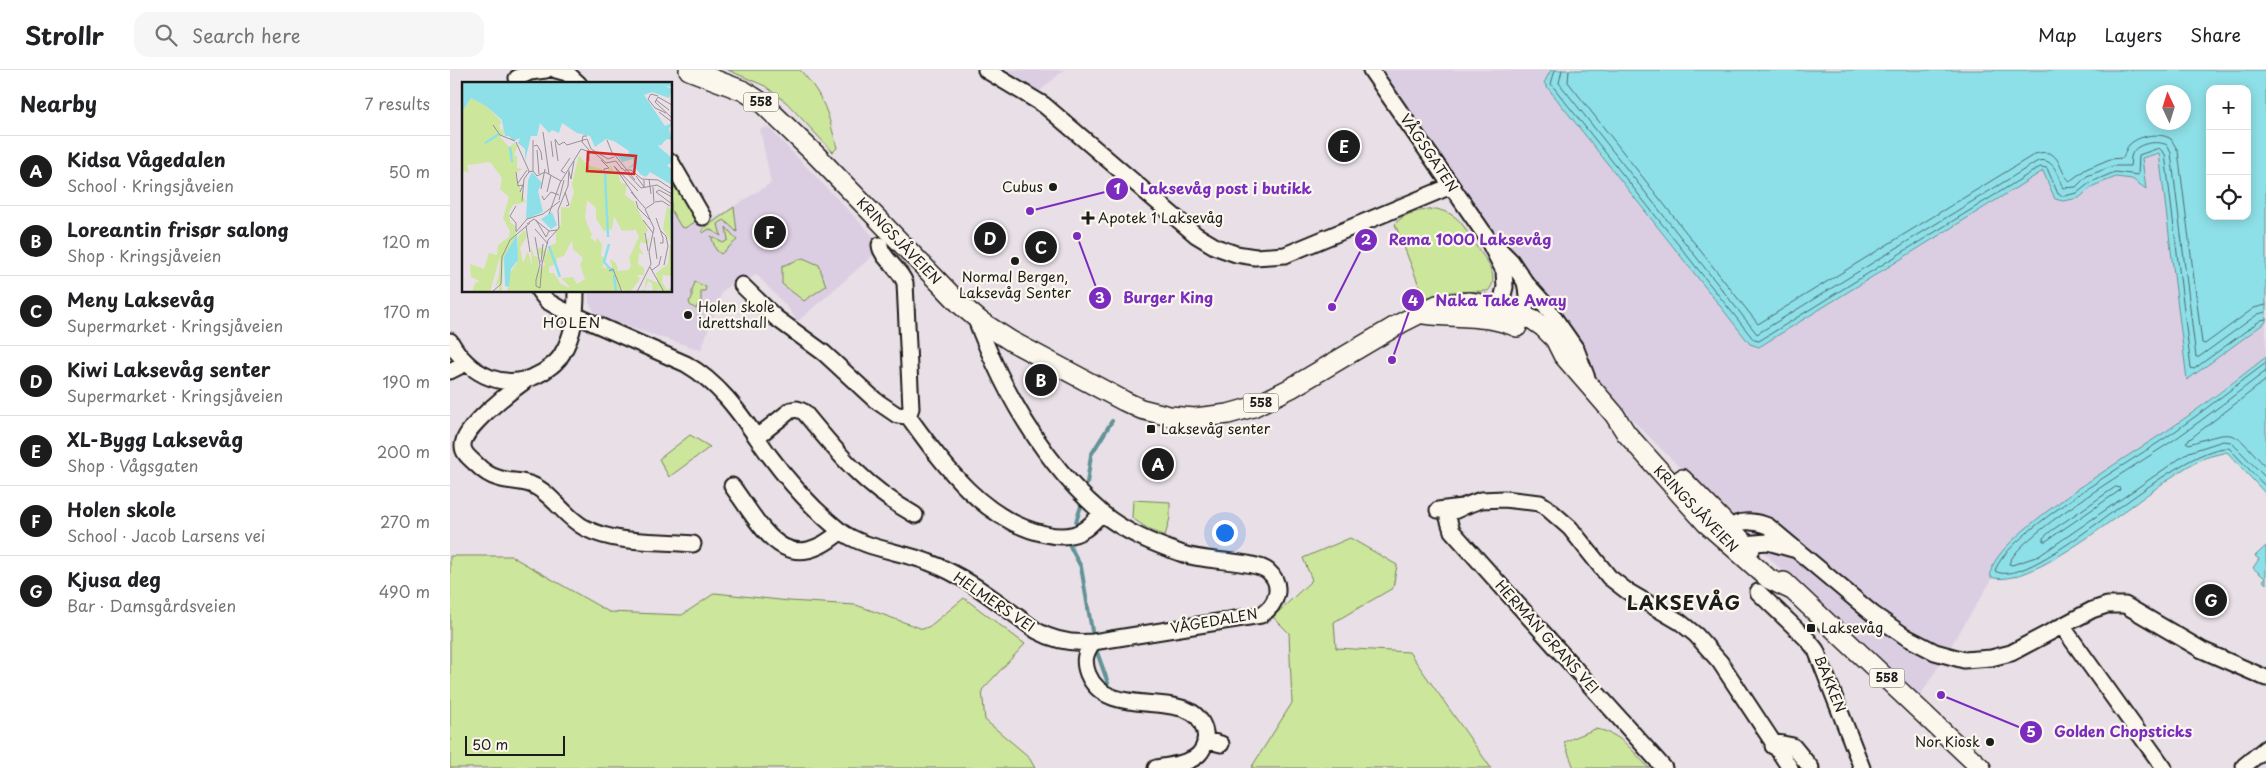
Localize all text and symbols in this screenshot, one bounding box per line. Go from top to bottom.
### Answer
search box [134,12,484,57]
text: Strollr [25,17,104,53]
icon: search [152,21,180,49]
text: Search here [192,21,301,49]
text: Map [2038,21,2077,48]
text: Layers [2105,21,2162,48]
text: Share [2190,21,2241,48]
inset map [462,82,672,292]
north arrow [2146,85,2191,130]
map controls [2206,85,2251,220]
button: + [2206,85,2251,130]
text: Nearby [20,87,97,119]
text: 7 results [365,91,430,115]
road number: 558 [744,92,778,112]
street label: VÅGSGATEN [1395,109,1464,196]
pin: E [1328,127,1360,165]
button: − [2206,130,2251,175]
text: Kidsa Vågedalen [67,145,226,173]
text: A [30,159,42,183]
text: 50 m [389,159,430,183]
text: School · Kringsjåveien [67,173,234,197]
callout: Laksevåg post i butikk [1104,174,1322,204]
button: locate [2206,175,2251,220]
place label: Cubus [1002,176,1043,197]
text: 1 [1113,176,1121,199]
text: Laksevåg post i butikk [1140,176,1313,199]
marker: Cubus [1047,181,1059,193]
street label: KRINGSJÅVEIEN [852,192,946,289]
place label: Apotek 1 Laksevåg [1098,207,1223,228]
marker: Apotek 1 Laksevåg [1082,212,1094,224]
pin: F [754,213,786,251]
text: Loreantin frisør salong [67,215,289,243]
pin: D [974,219,1006,257]
callout: Rema 1000 Laksevåg [1354,225,1561,255]
text: 2 [1361,227,1372,250]
text: Rema 1000 Laksevåg [1389,227,1551,250]
pin: C [1025,228,1057,266]
text: B [31,229,41,253]
text: 120 m [383,229,430,253]
text: Shop · Kringsjåveien [67,243,221,267]
marker: Normal Bergen, Laksevåg Senter [1009,255,1021,267]
place label: Normal Bergen, Laksevåg Senter [959,266,1071,303]
callout: Burger King [1087,283,1223,313]
text: Meny Laksevåg [67,285,215,313]
text: 3 [1095,285,1105,308]
text: Burger King [1123,285,1213,308]
callout: Naka Take Away [1401,285,1577,315]
text: 4 [1408,288,1418,311]
text: Naka Take Away [1436,288,1566,311]
place label: Holen skole idrettshall [698,296,775,333]
text: C [30,299,42,323]
text: 170 m [384,299,430,323]
marker: Holen skole idrettshall [682,309,694,321]
district label: HOLEN [543,310,601,333]
text: Supermarket · Kringsjåveien [67,313,283,337]
text: Kiwi Laksevåg senter [67,355,271,383]
pin: B [1025,361,1057,399]
text: D [30,369,42,393]
text: 190 m [382,369,430,393]
text: Supermarket · Kringsjåveien [67,383,283,407]
road number: 558 [1244,393,1278,412]
place label: Laksevåg senter [1161,418,1271,439]
marker: Laksevåg senter [1145,423,1157,435]
text: XL-Bygg Laksevåg [67,425,243,453]
text: E [31,439,41,463]
text: 200 m [377,439,430,463]
pin: A [1142,445,1174,483]
text: Shop · Vågsgaten [67,453,199,477]
street label: KRINGSJÅVEIEN [1649,460,1743,557]
text: Holen skole [67,495,176,523]
text: F [31,509,41,533]
text: 270 m [380,509,430,533]
your location [1212,520,1238,546]
text: School · Jacob Larsens vei [67,523,265,547]
text: Kjusa deg [67,565,161,593]
street label: HELMERS VEI [949,567,1039,637]
street label: HERMAN GRANS VEI [1491,575,1604,698]
text: G [29,579,43,603]
text: 490 m [379,579,430,603]
pin: G [2195,581,2227,619]
district label: LAKSEVÅG [1627,588,1741,616]
text: Bar · Damsgårdsveien [67,593,236,617]
street label: VÅGEDALEN [1169,603,1259,638]
place label: Laksevåg [1821,617,1883,638]
marker: Laksevåg [1805,622,1817,634]
street label: BAKKEN [1809,652,1851,716]
road number: 558 [1870,668,1904,688]
callout: Golden Chopsticks [2018,717,2202,747]
text: 5 [2026,719,2036,742]
text: Golden Chopsticks [2054,719,2192,742]
place label: Nor Kiosk [1915,731,1980,752]
scale bar [465,733,565,756]
text: 50 m [472,734,508,755]
marker: Nor Kiosk [1984,736,1996,748]

